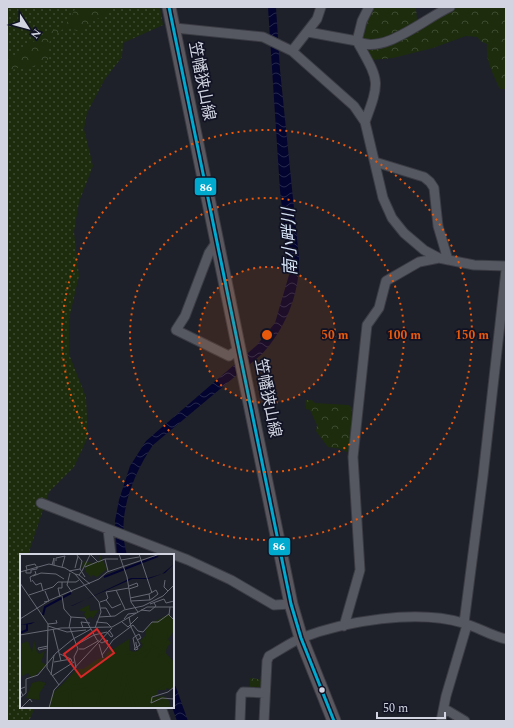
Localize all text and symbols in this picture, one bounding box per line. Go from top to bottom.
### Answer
north arrow [8,8,48,48]
text: N [26,25,45,42]
street label: 笠幡狭山線 [183,39,221,123]
line badge: 86 [194,177,217,196]
text: 86 [200,179,212,196]
water label: 南小畔川 [276,206,304,276]
text: 50 m [321,326,349,345]
text: 100 m [387,326,421,345]
text: 150 m [455,326,489,345]
centre of rings [260,328,274,342]
street label: 笠幡狭山線 [249,356,287,440]
line badge: 86 [268,537,291,556]
text: 86 [273,538,285,555]
inset map [20,554,174,708]
unlabelled marker [317,685,327,695]
scale bar [377,694,445,720]
text: 50 m [383,699,408,718]

